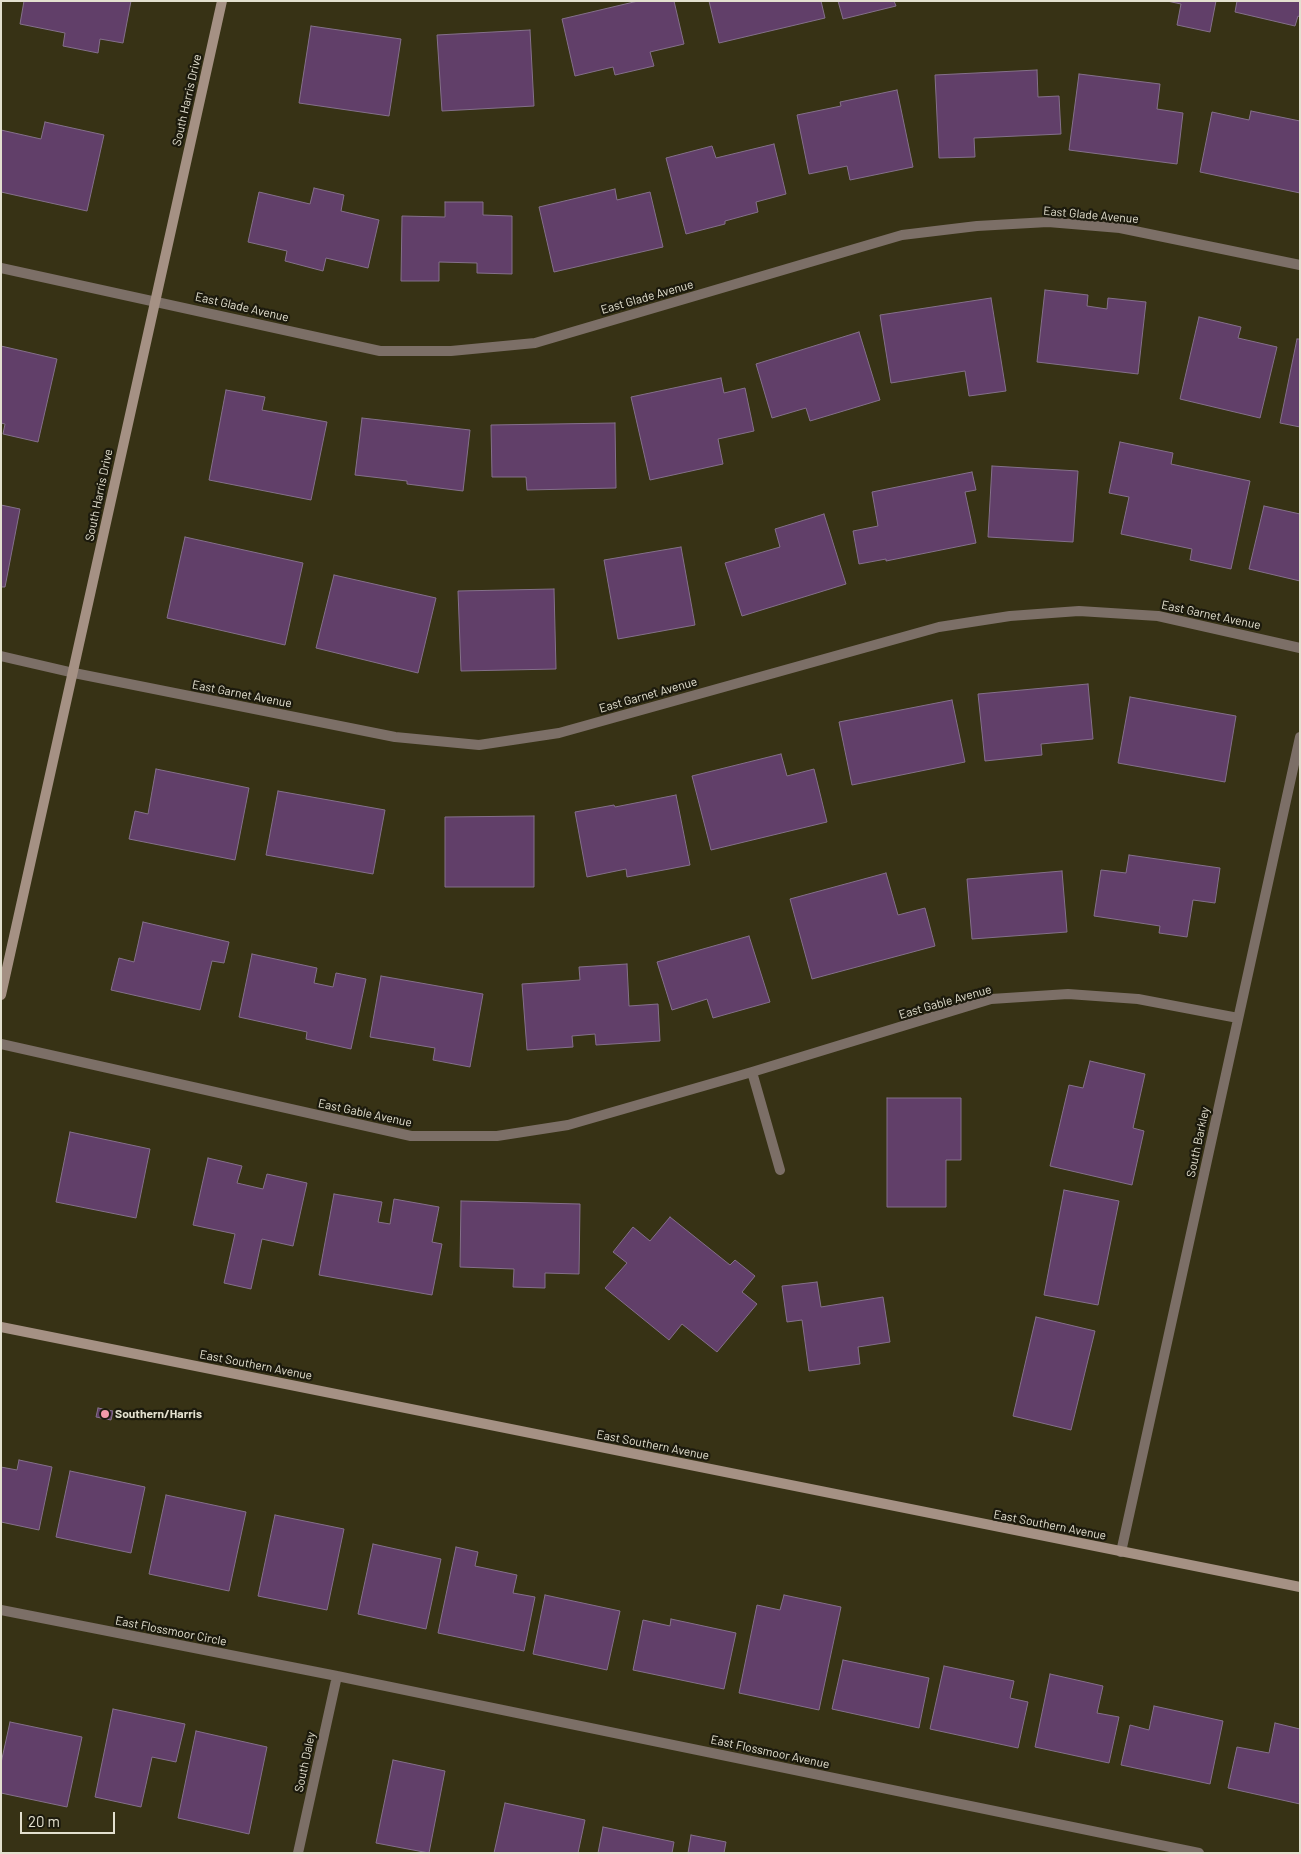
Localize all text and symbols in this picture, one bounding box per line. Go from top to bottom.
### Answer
street label: South Harris Drive [169,53,205,147]
street label: East Glade Avenue [1043,204,1139,226]
street label: East Glade Avenue [599,277,695,317]
street label: East Glade Avenue [194,289,290,325]
street label: South Harris Drive [82,448,116,542]
street label: East Garnet Avenue [1160,597,1262,633]
street label: East Garnet Avenue [597,674,699,716]
street label: East Garnet Avenue [191,677,293,711]
street label: East Gable Avenue [897,982,993,1022]
street label: East Gable Avenue [317,1096,413,1130]
street label: South Barkley [1184,1105,1212,1179]
street label: East Southern Avenue [198,1347,314,1383]
place label: Southern/Harris [115,1407,202,1421]
marker: Southern/Harris [99,1408,111,1420]
street label: East Southern Avenue [595,1427,711,1463]
street label: East Southern Avenue [992,1507,1108,1543]
street label: East Flossmoor Circle [114,1613,228,1649]
street label: South Daley [292,1731,318,1793]
street label: East Flossmoor Avenue [709,1732,831,1772]
scale bar [22,1802,118,1834]
text: 20 m [28,1812,60,1830]

